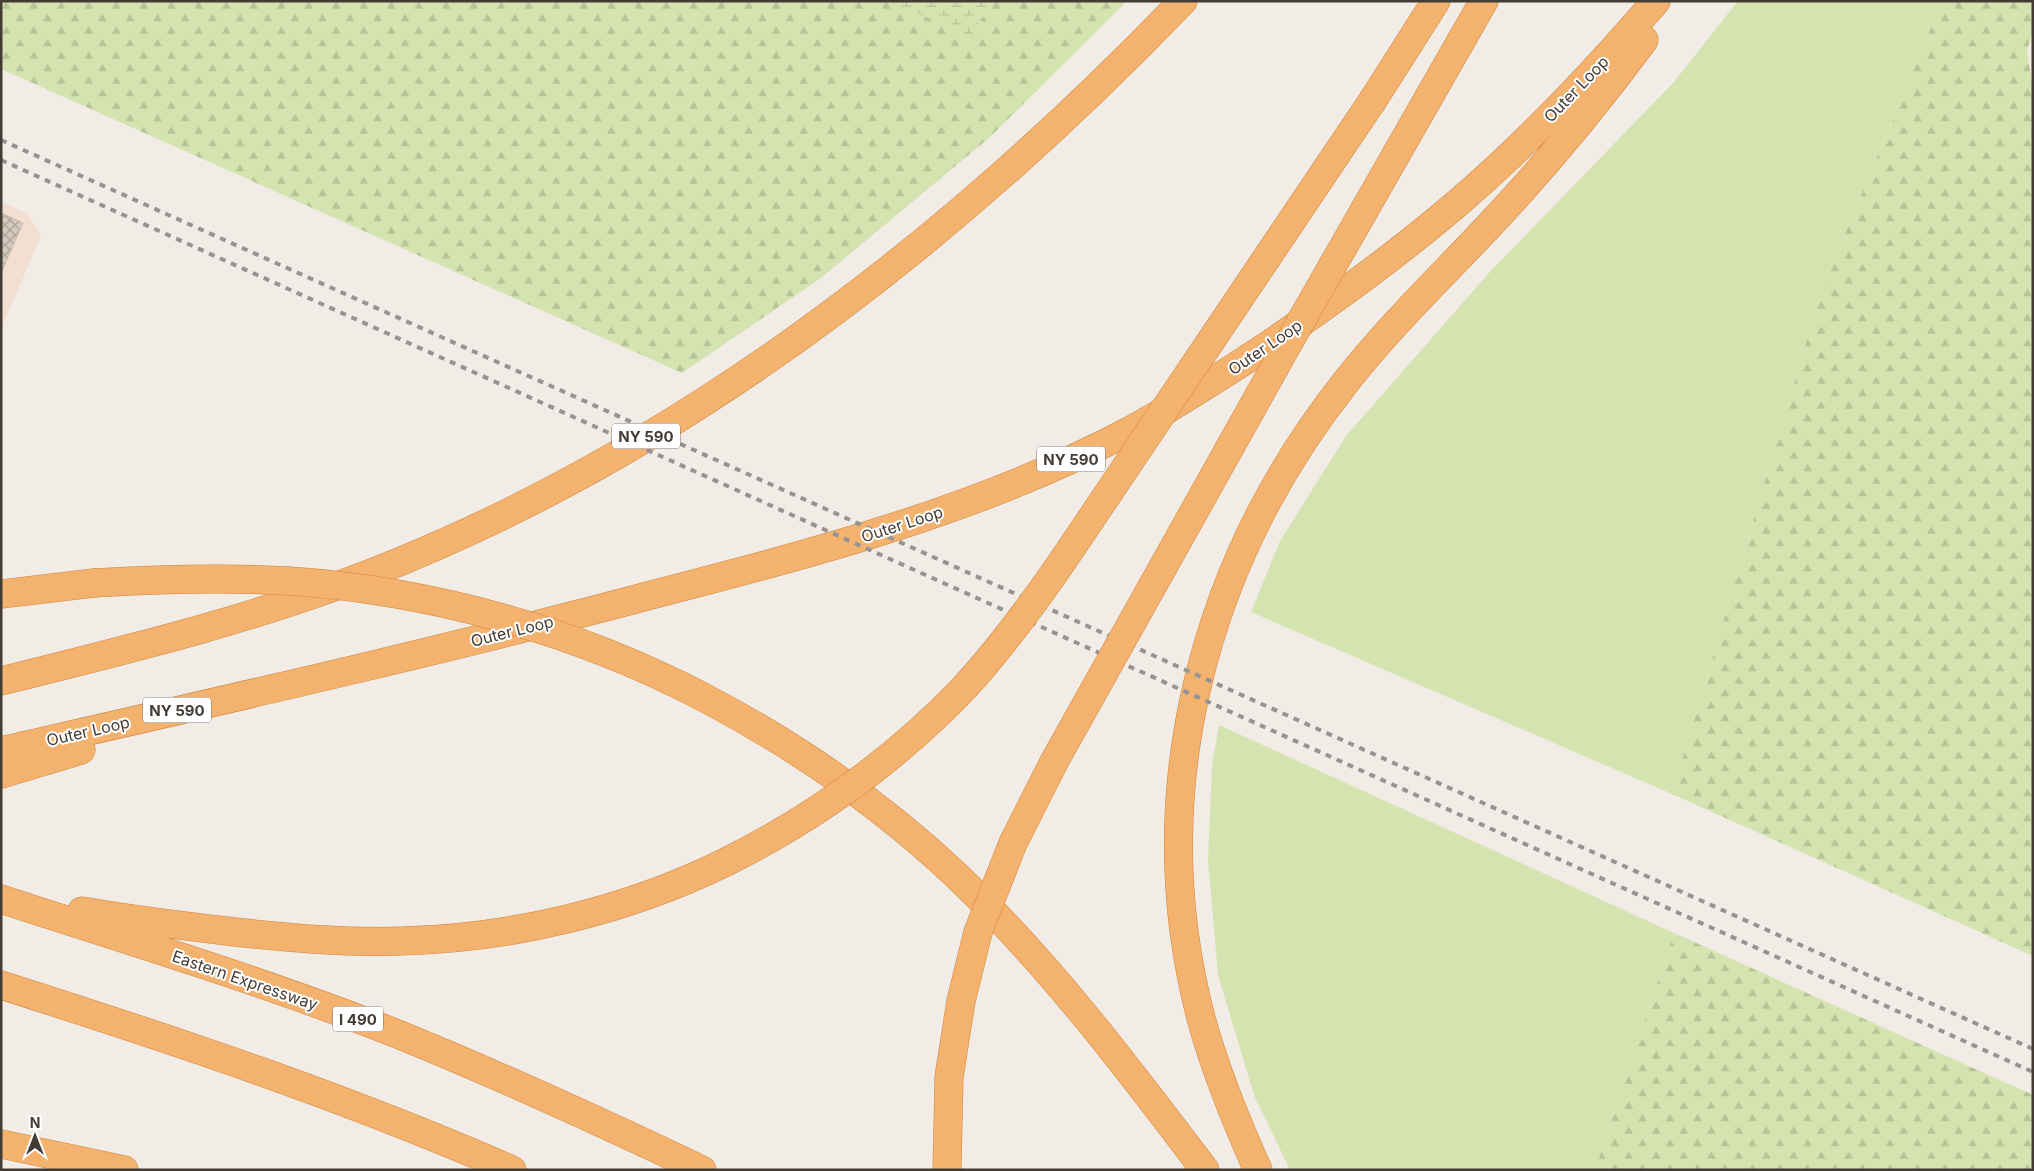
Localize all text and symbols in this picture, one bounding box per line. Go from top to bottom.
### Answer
street label: Outer Loop [1539,52,1613,126]
street label: Outer Loop [1224,315,1306,379]
road number: NY 590 [612,424,680,448]
road number: NY 590 [1037,446,1105,472]
street label: Outer Loop [859,501,945,547]
street label: Outer Loop [469,611,555,651]
road number: NY 590 [143,698,211,722]
street label: Outer Loop [45,712,131,750]
street label: Eastern Expressway [170,946,320,1014]
road number: I 490 [333,1006,383,1032]
north arrow [10,1111,60,1161]
text: N [30,1114,40,1131]

